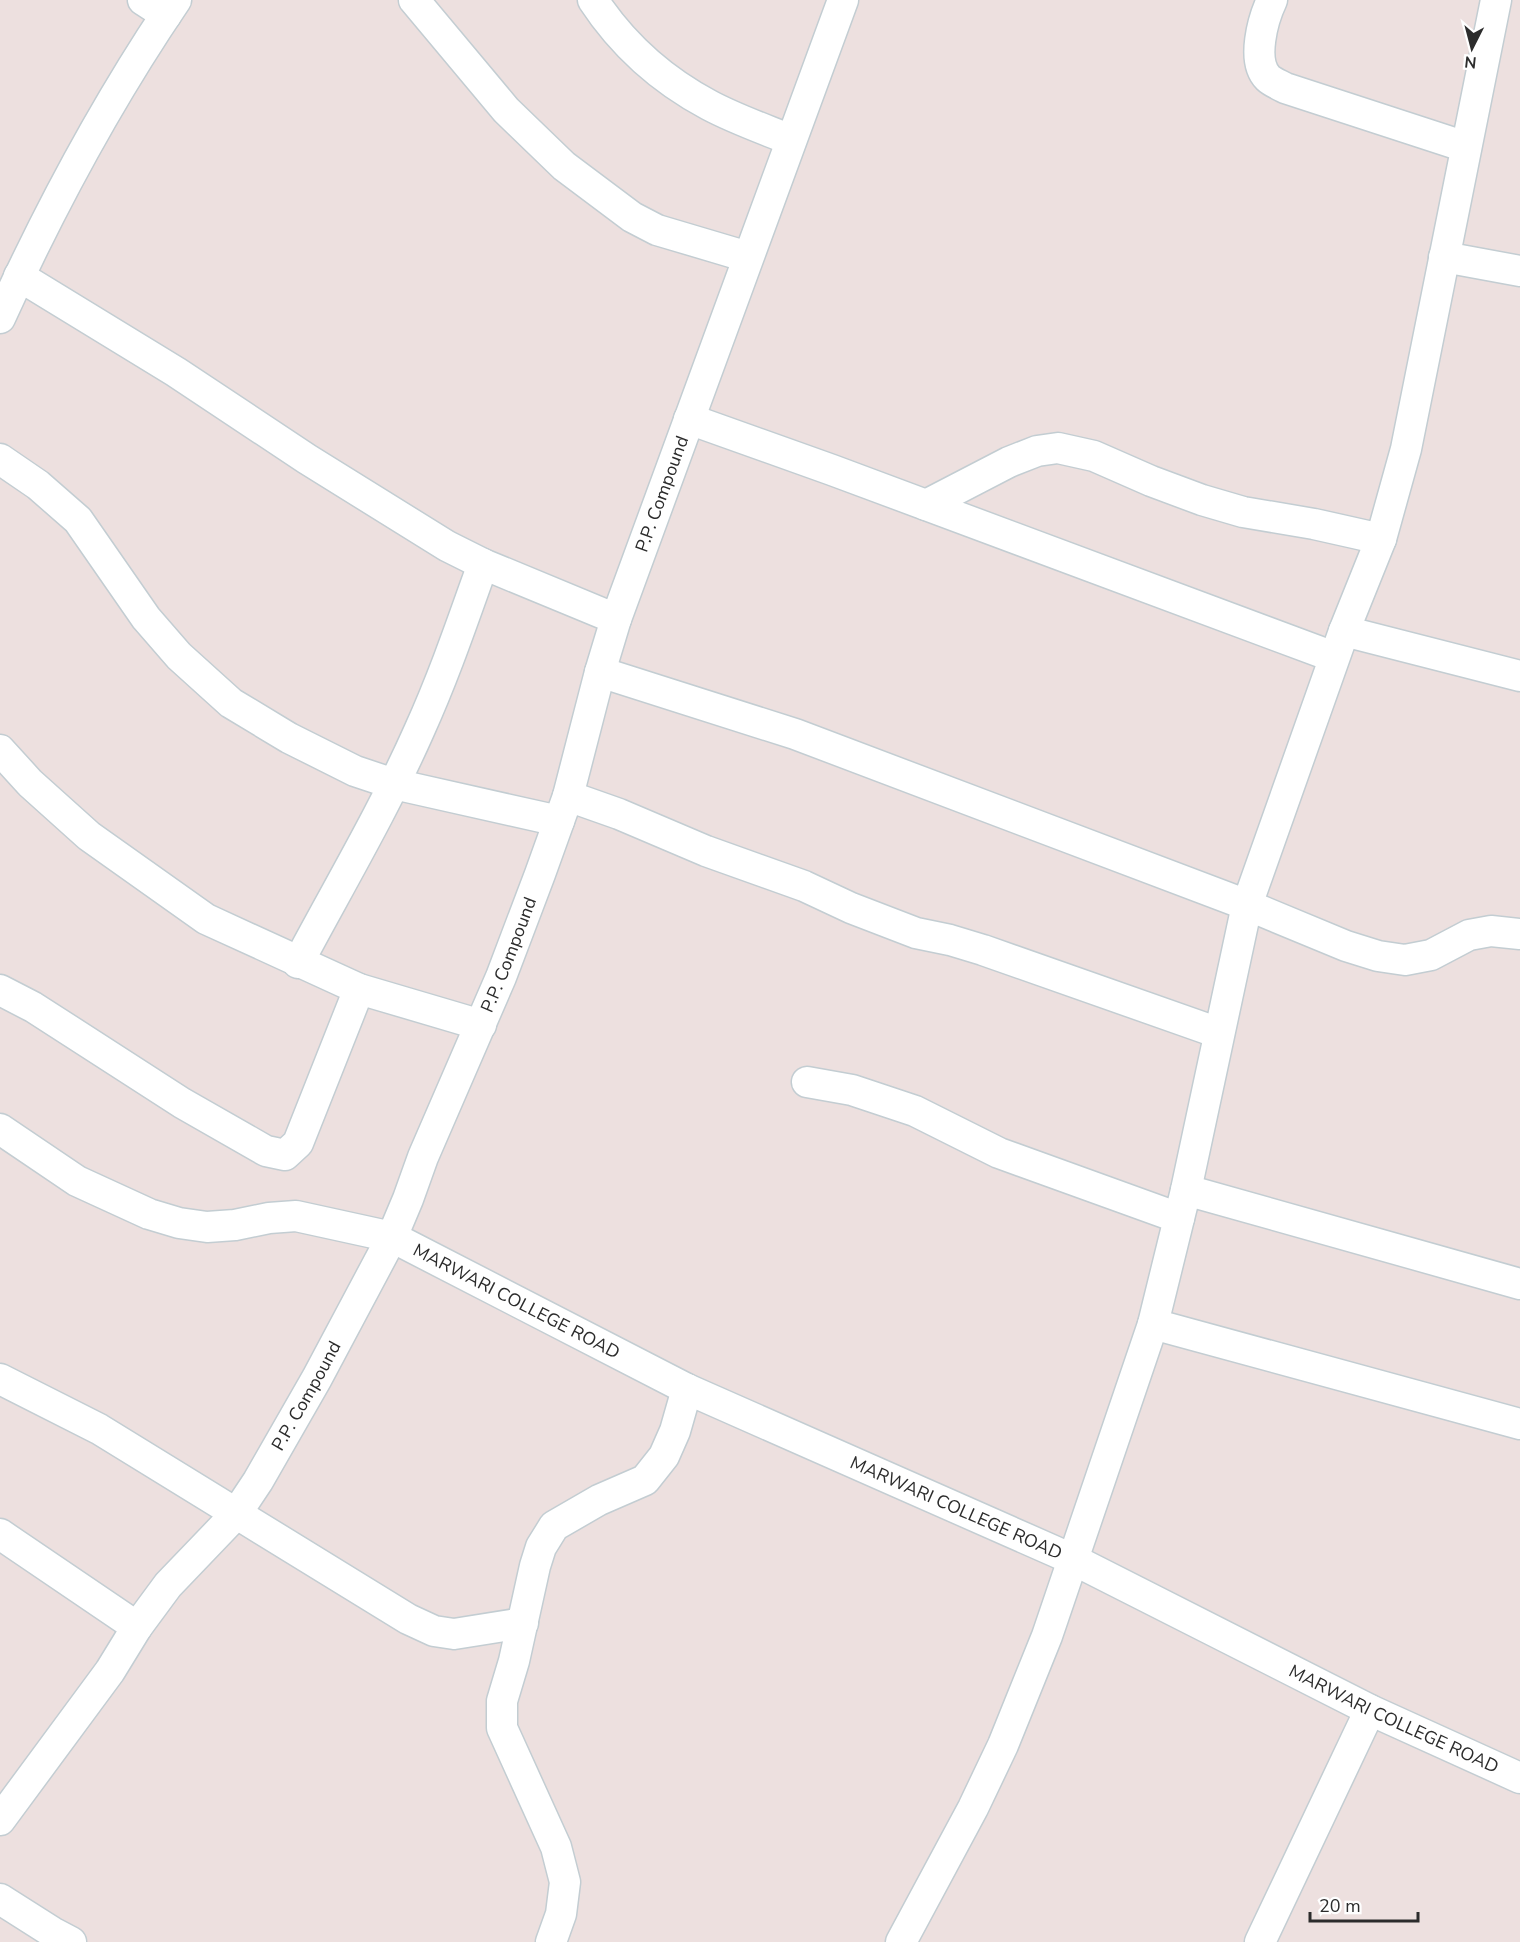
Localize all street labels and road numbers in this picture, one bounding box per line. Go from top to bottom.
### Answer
street label: P.P. Compound [630,433,694,555]
street label: P.P. Compound [475,894,542,1016]
street label: MARWARI COLLEGE ROAD [409,1238,624,1364]
street label: P.P. Compound [266,1337,347,1455]
street label: MARWARI COLLEGE ROAD [846,1451,1066,1565]
street label: MARWARI COLLEGE ROAD [1285,1659,1503,1779]

